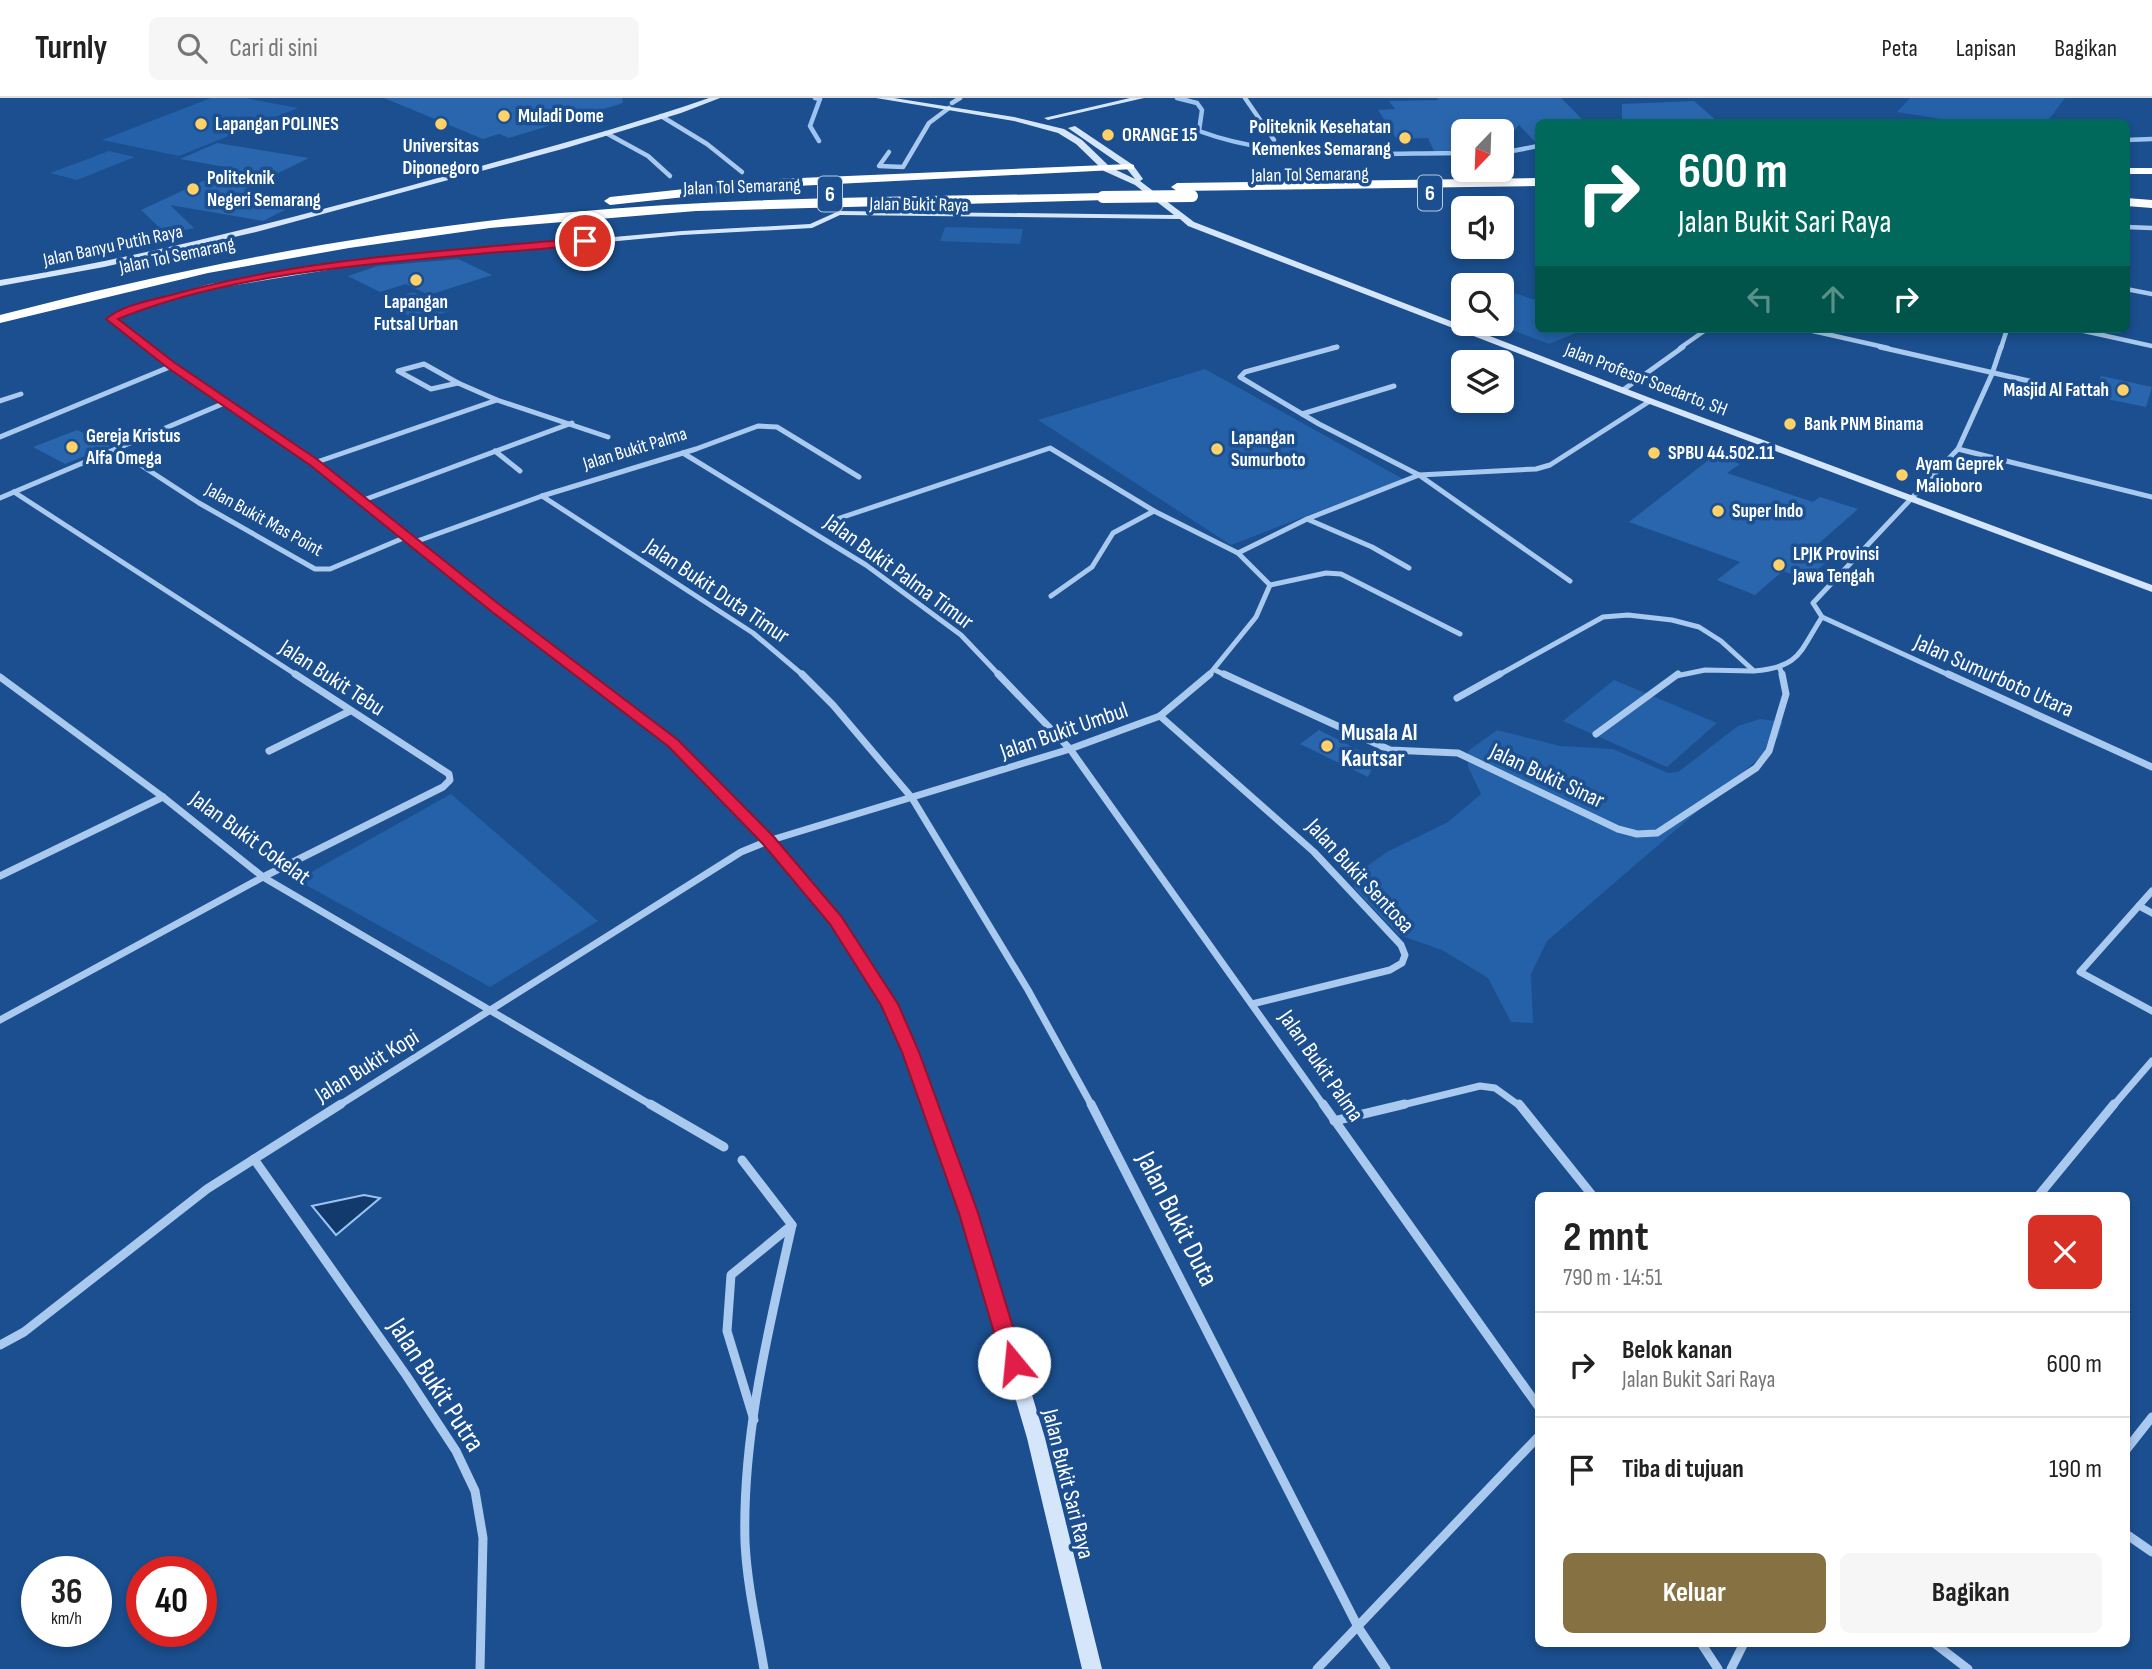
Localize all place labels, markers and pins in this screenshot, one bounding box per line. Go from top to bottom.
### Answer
place label: Muladi Dome [518,105,604,128]
marker: Muladi Dome [496,108,512,124]
place label: Lapangan POLINES [215,113,339,136]
marker: Lapangan POLINES [193,116,209,132]
marker: Universitas Diponegoro [433,116,449,132]
place label: Politeknik Kesehatan Kemenkes Semarang [1249,116,1391,161]
place label: ORANGE 15 [1122,124,1198,147]
marker: ORANGE 15 [1100,127,1116,143]
marker: Politeknik Kesehatan Kemenkes Semarang [1397,130,1413,146]
place label: Universitas Diponegoro [403,135,479,180]
place label: Politeknik Negeri Semarang [207,167,321,212]
marker: Politeknik Negeri Semarang [185,181,201,197]
pin [555,211,615,271]
marker: Lapangan Futsal Urban [408,272,424,288]
place label: Lapangan Futsal Urban [374,291,458,336]
place label: Masjid Al Fattah [2003,379,2109,402]
marker: Masjid Al Fattah [2115,382,2131,398]
place label: Bank PNM Binama [1804,413,1924,436]
marker: Bank PNM Binama [1782,416,1798,432]
place label: Gereja Kristus Alfa Omega [85,425,181,470]
place label: Lapangan Sumurboto [1231,427,1306,472]
marker: Gereja Kristus Alfa Omega [64,439,80,455]
marker: Lapangan Sumurboto [1209,441,1225,457]
place label: SPBU 44.502.11 [1668,442,1775,465]
marker: SPBU 44.502.11 [1646,445,1662,461]
place label: Ayam Geprek Malioboro [1915,453,2004,498]
marker: Ayam Geprek Malioboro [1894,467,1910,483]
place label: Super Indo [1732,500,1803,523]
marker: Super Indo [1710,503,1726,519]
place label: LPJK Provinsi Jawa Tengah [1792,543,1879,588]
marker: LPJK Provinsi Jawa Tengah [1771,557,1787,573]
place label: Musala Al Kautsar [1341,719,1417,773]
marker: Musala Al Kautsar [1319,738,1335,754]

